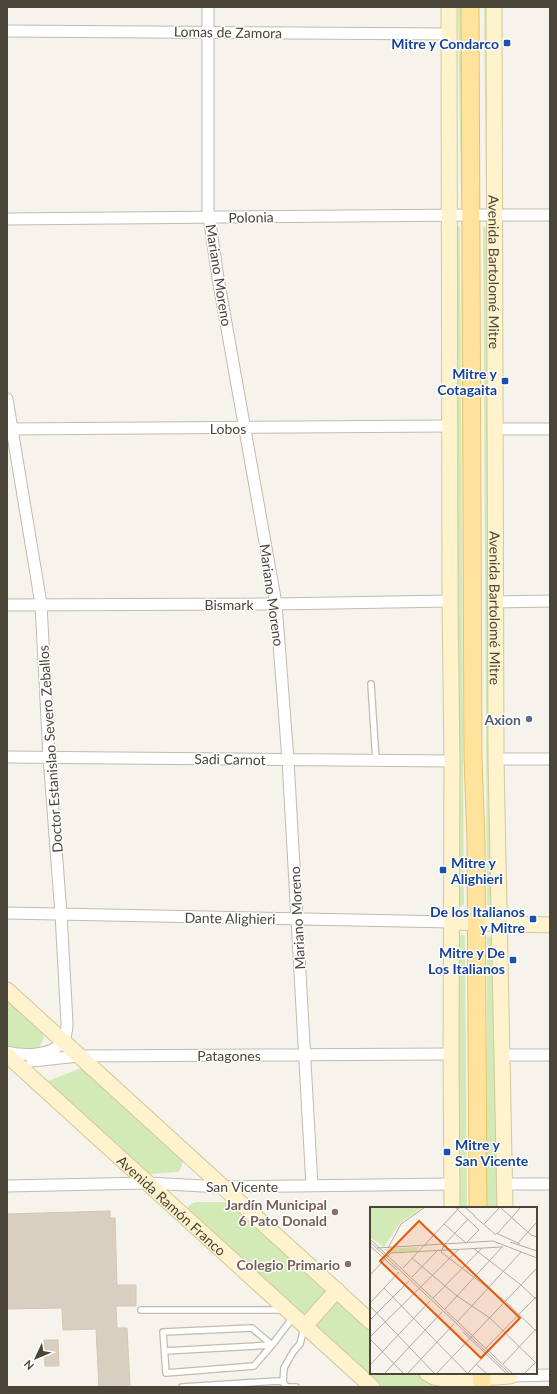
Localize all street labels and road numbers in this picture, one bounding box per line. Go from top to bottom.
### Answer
street label: Lomas de Zamora [174,23,282,41]
street label: Avenida Bartolomé Mitre [486,195,503,349]
street label: Polonia [228,208,274,226]
street label: Mariano Moreno [203,223,235,327]
street label: Lobos [210,420,246,437]
street label: Avenida Bartolomé Mitre [487,531,504,685]
street label: Mariano Moreno [256,543,288,647]
street label: Bismark [204,596,254,613]
street label: Doctor Estanislao Severo Zeballos [34,645,66,853]
street label: Sadi Carnot [194,750,266,768]
street label: Mariano Moreno [286,866,308,970]
street label: Dante Alighieri [184,909,276,927]
street label: Patagones [197,1047,261,1064]
street label: Avenida Ramón Franco [114,1151,230,1259]
street label: San Vicente [206,1178,278,1195]

